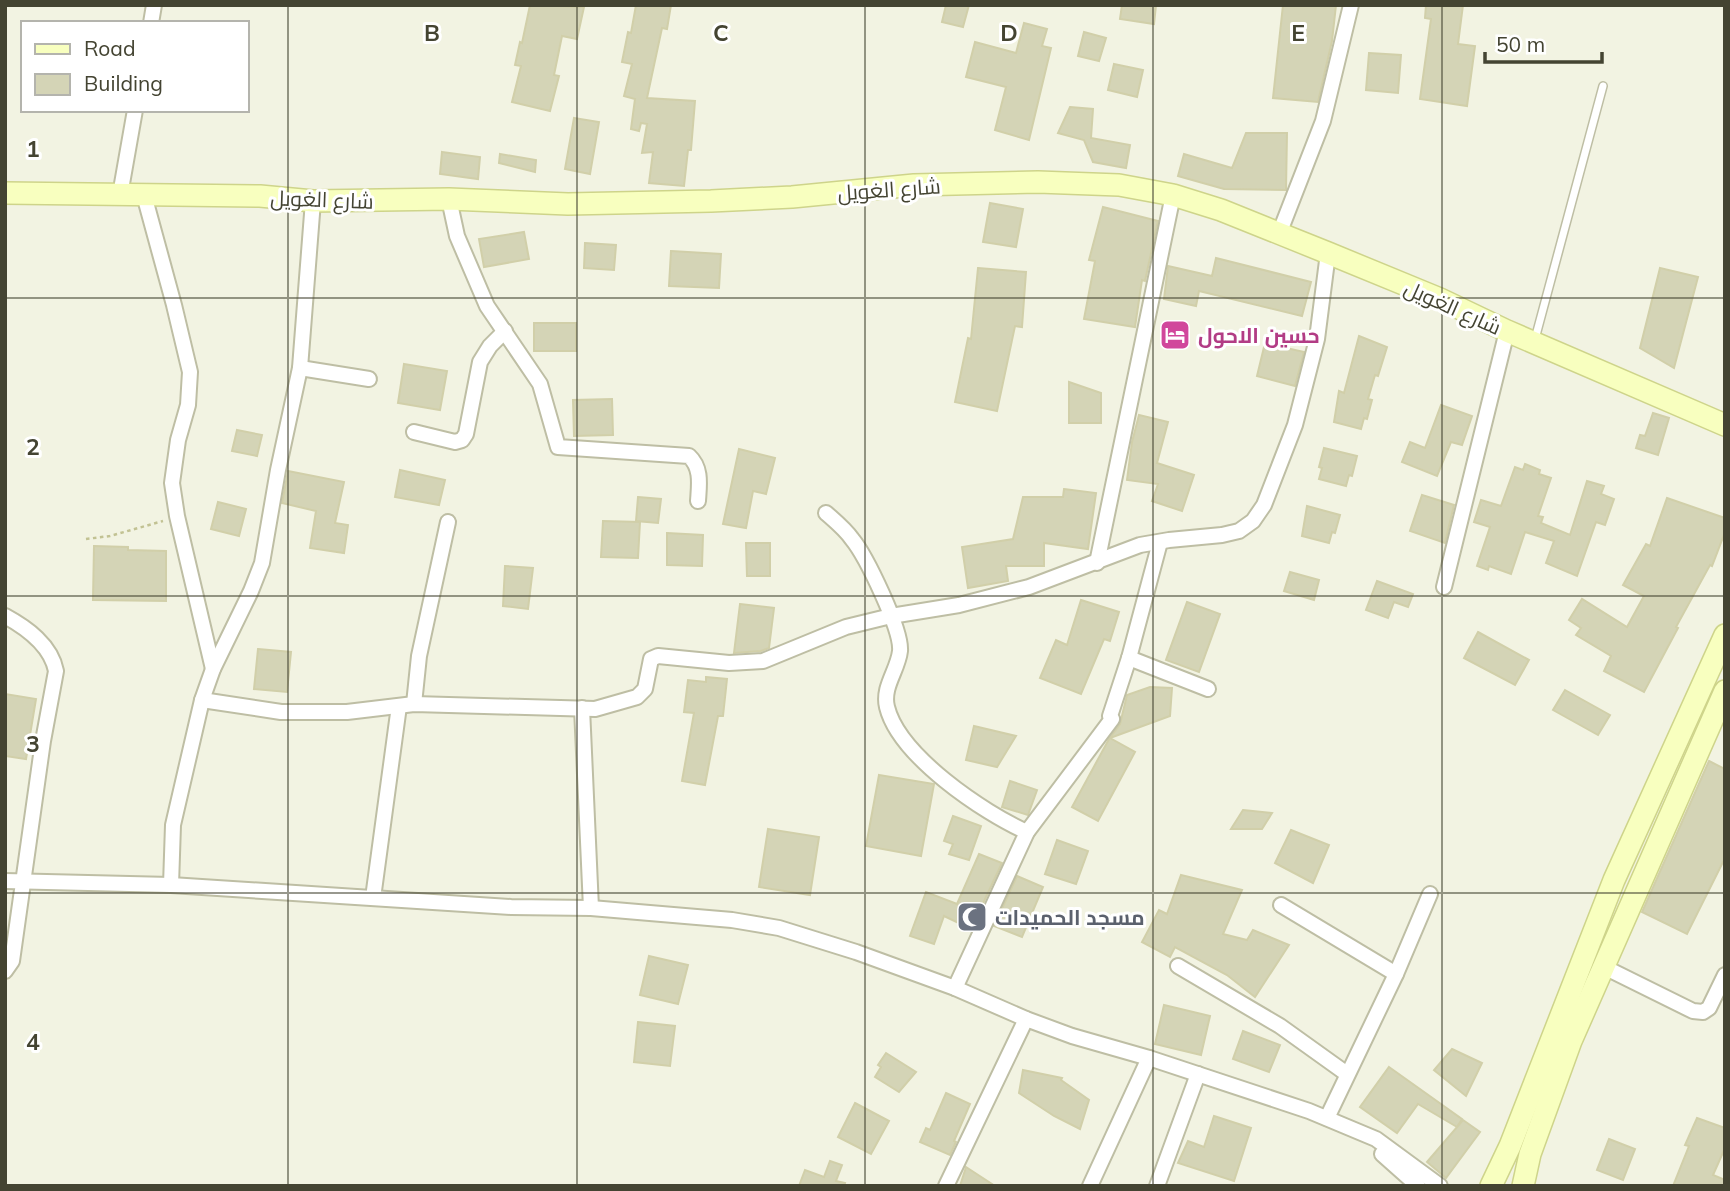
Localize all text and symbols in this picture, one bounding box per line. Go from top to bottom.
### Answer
text: B [424,18,440,47]
text: C [713,18,729,47]
text: D [1000,18,1018,47]
text: E [1291,18,1305,47]
legend [21,21,248,112]
scale bar [1485,21,1602,65]
text: 50 m [1496,31,1545,57]
text: Road [84,35,135,61]
text: Building [84,70,163,96]
text: 1 [26,134,40,163]
street label: شارع الغويل [837,172,942,208]
street label: شارع الغويل [270,184,374,216]
street label: شارع الغويل [1400,274,1506,342]
hotel icon: حسين الاحول [1158,318,1192,352]
place label: حسين الاحول [1198,322,1320,349]
text: 2 [26,432,40,461]
text: 3 [26,729,40,758]
mosque icon: مسجد الحميدات [955,900,989,934]
place label: مسجد الحميدات [995,904,1145,930]
text: 4 [26,1027,40,1056]

